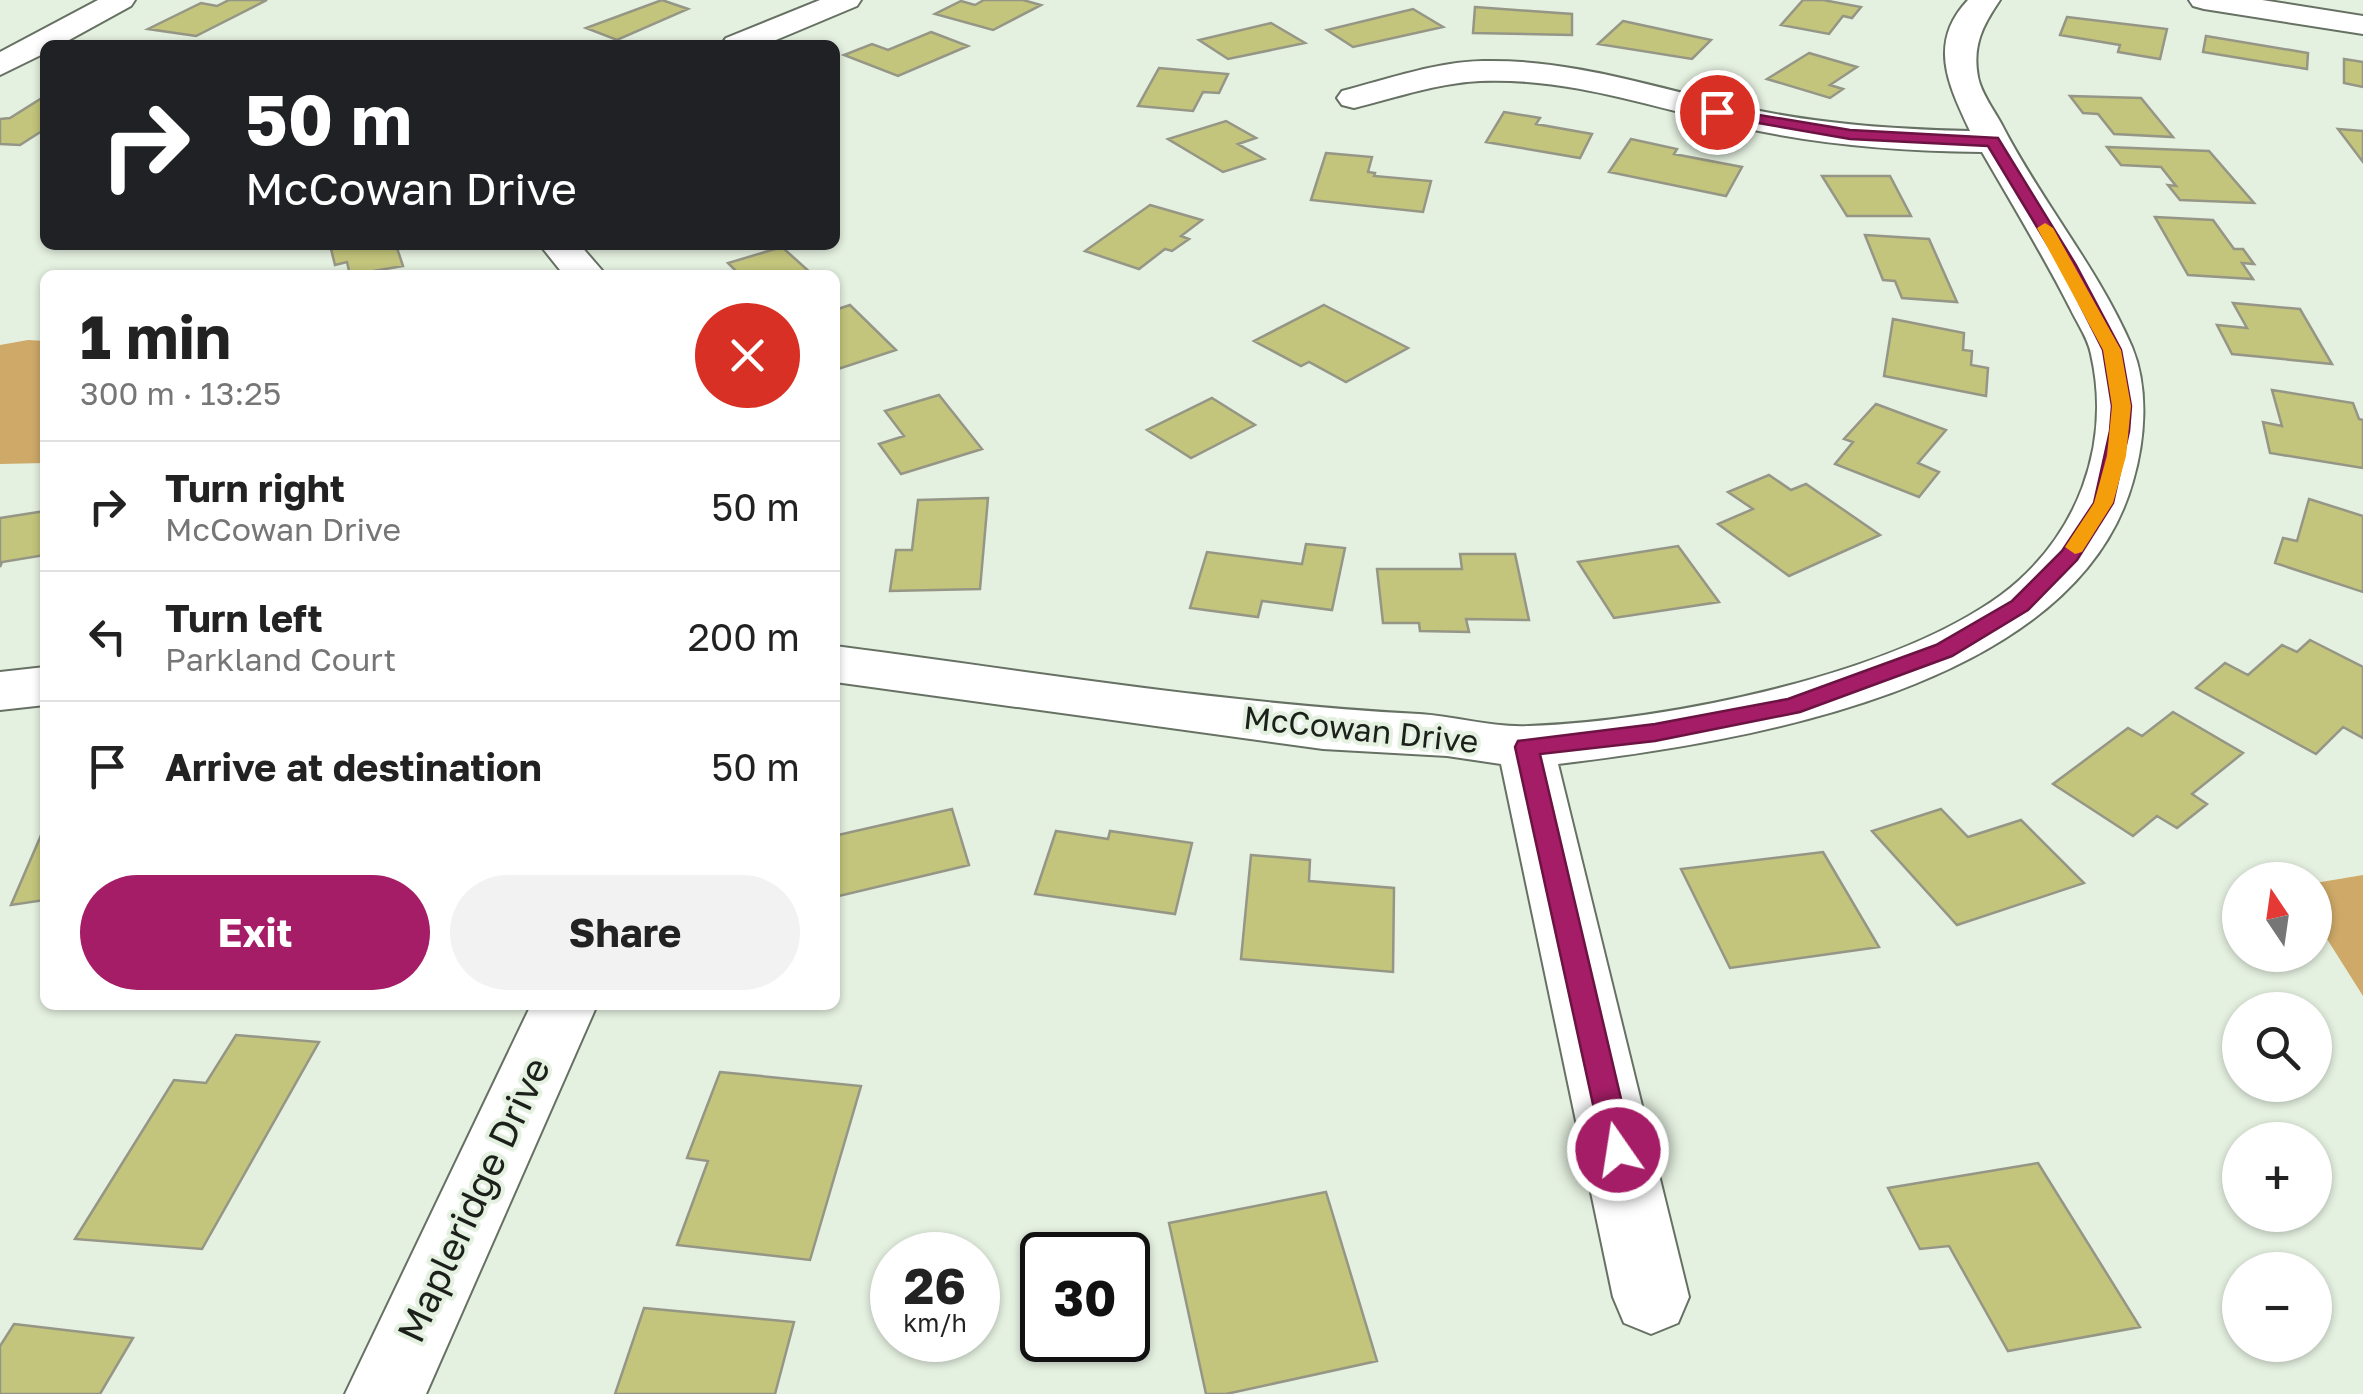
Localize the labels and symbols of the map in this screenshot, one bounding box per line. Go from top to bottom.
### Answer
pin [1675,70,1760,155]
street label: McCowan Drive [1242,698,1480,760]
north arrow [2222,862,2332,972]
street label: Mapleridge Drive [387,1050,558,1349]
position arrow [1566,1098,1670,1202]
speed limit sign: 30 [1020,1232,1150,1362]

